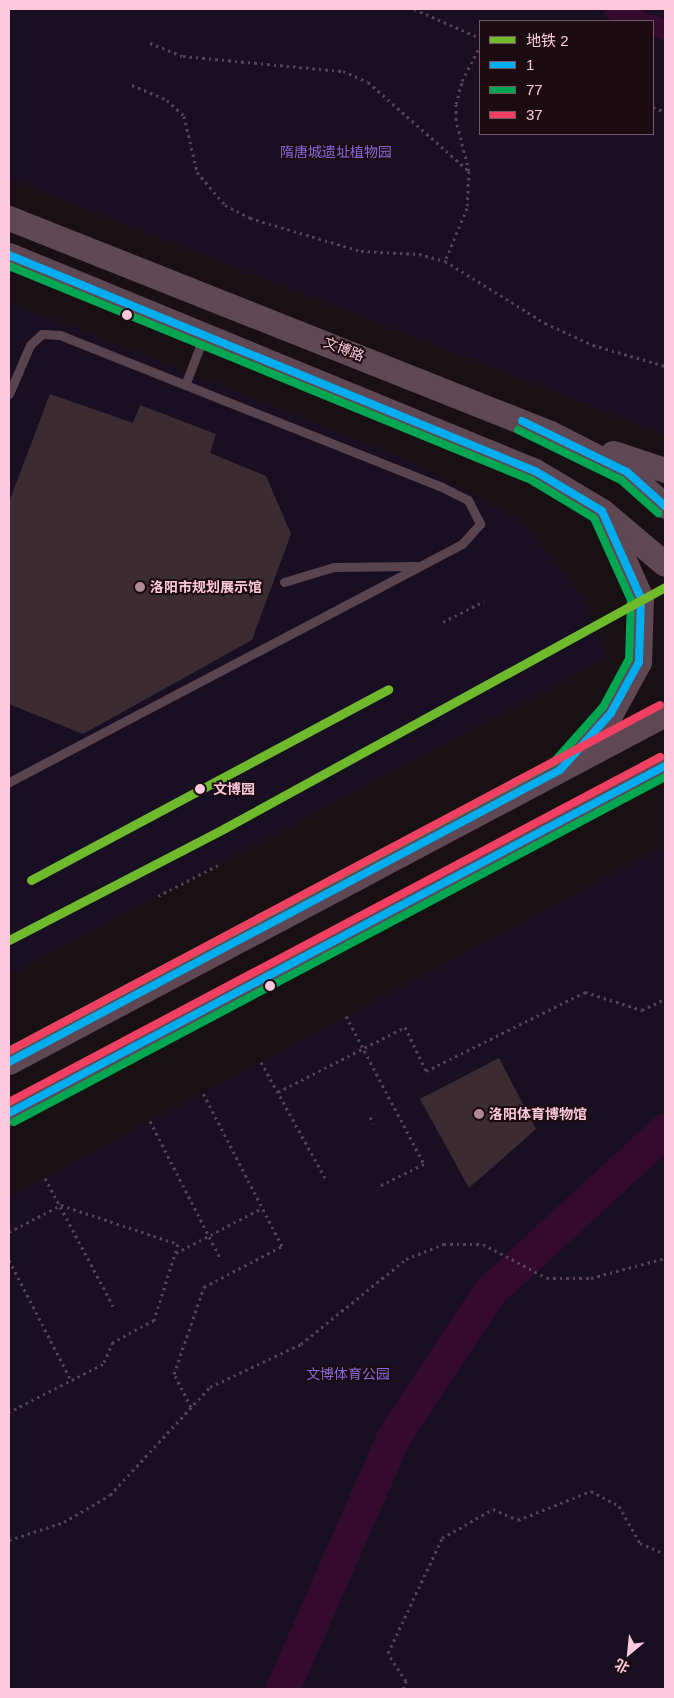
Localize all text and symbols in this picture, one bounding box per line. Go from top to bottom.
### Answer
legend [479,20,654,135]
text: 地铁 2 [526,32,569,49]
text: 1 [526,56,534,73]
text: 77 [526,81,543,98]
text: 37 [526,106,543,123]
park label: 隋唐城遗址植物园 [280,144,392,160]
unlabelled marker [122,310,132,320]
street label: 文博路 [321,334,367,364]
place label: 洛阳市规划展示馆 [150,579,262,595]
marker: 洛阳市规划展示馆 [134,581,146,593]
marker: 文博园 [191,780,209,798]
place label: 文博园 [213,781,255,797]
unlabelled marker [265,981,275,991]
place label: 洛阳体育博物馆 [489,1106,587,1122]
marker: 洛阳体育博物馆 [473,1108,485,1120]
park label: 文博体育公园 [306,1366,390,1382]
north arrow [604,1628,654,1678]
text: 北 [612,1656,632,1677]

